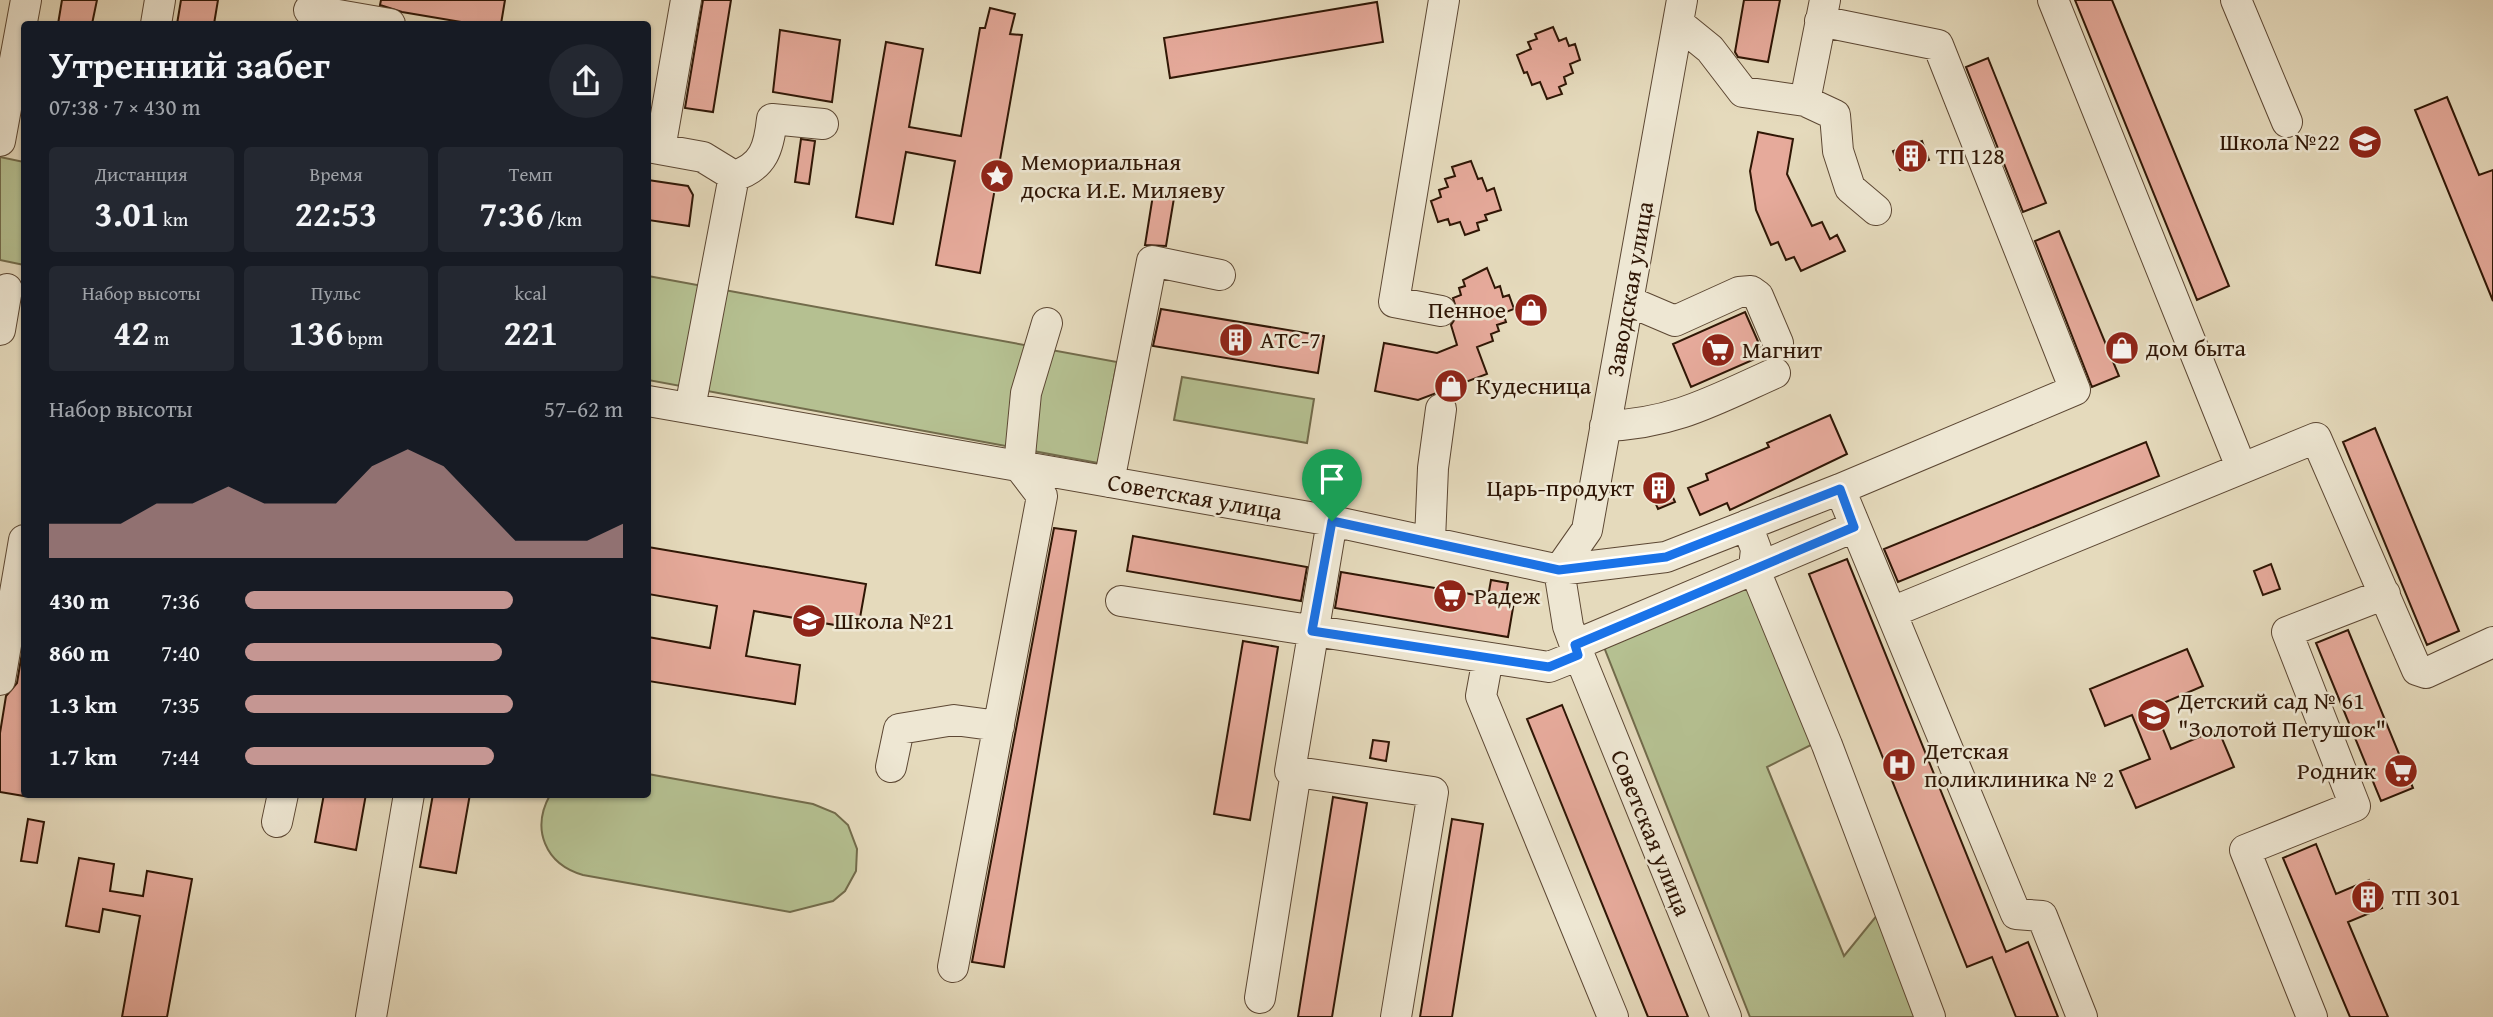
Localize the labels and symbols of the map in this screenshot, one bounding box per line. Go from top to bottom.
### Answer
school or university icon: Школа №22 [2346,123,2384,161]
place label: Школа №22 [2219,124,2340,159]
building icon: ТП 128 [1892,137,1930,175]
place label: ТП 128 [1936,138,2005,173]
place label: Мемориальная доска И.Е. Миляеву [1021,144,1225,207]
place icon: Мемориальная доска И.Е. Миляеву [978,157,1016,195]
street label: Заводская улица [1597,198,1662,379]
shop icon: Пенное [1512,291,1550,329]
place label: Пенное [1428,292,1506,327]
building icon: АТС-7 [1217,321,1255,359]
place label: АТС-7 [1260,322,1321,357]
shop icon: дом быта [2103,329,2141,367]
place label: дом быта [2146,330,2246,365]
supermarket icon: Магнит [1699,331,1737,369]
place label: Магнит [1742,332,1823,367]
shop icon: Кудесница [1432,367,1470,405]
place label: Кудесница [1476,368,1592,403]
pin [1302,449,1362,521]
street label: Советская улица [1105,464,1286,529]
building icon: Царь-продукт [1640,469,1678,507]
place label: Царь-продукт [1486,470,1634,505]
supermarket icon: Радеж [1431,577,1469,615]
place label: Радеж [1474,578,1541,613]
school or university icon: Школа №21 [790,602,828,640]
place label: Школа №21 [834,603,955,638]
place label: Детский сад № 61 "Золотой Петушок" [2177,683,2386,746]
school or university icon: Детский сад № 61 "Золотой Петушок" [2135,696,2173,734]
place label: Детская поликлиника № 2 [1923,733,2114,796]
street label: Советская улица [1602,744,1701,922]
hospital icon: Детская поликлиника № 2 [1880,746,1918,784]
supermarket icon: Родник [2382,752,2420,790]
place label: Родник [2297,753,2376,788]
building icon: ТП 301 [2349,878,2387,916]
place label: ТП 301 [2392,879,2461,914]

